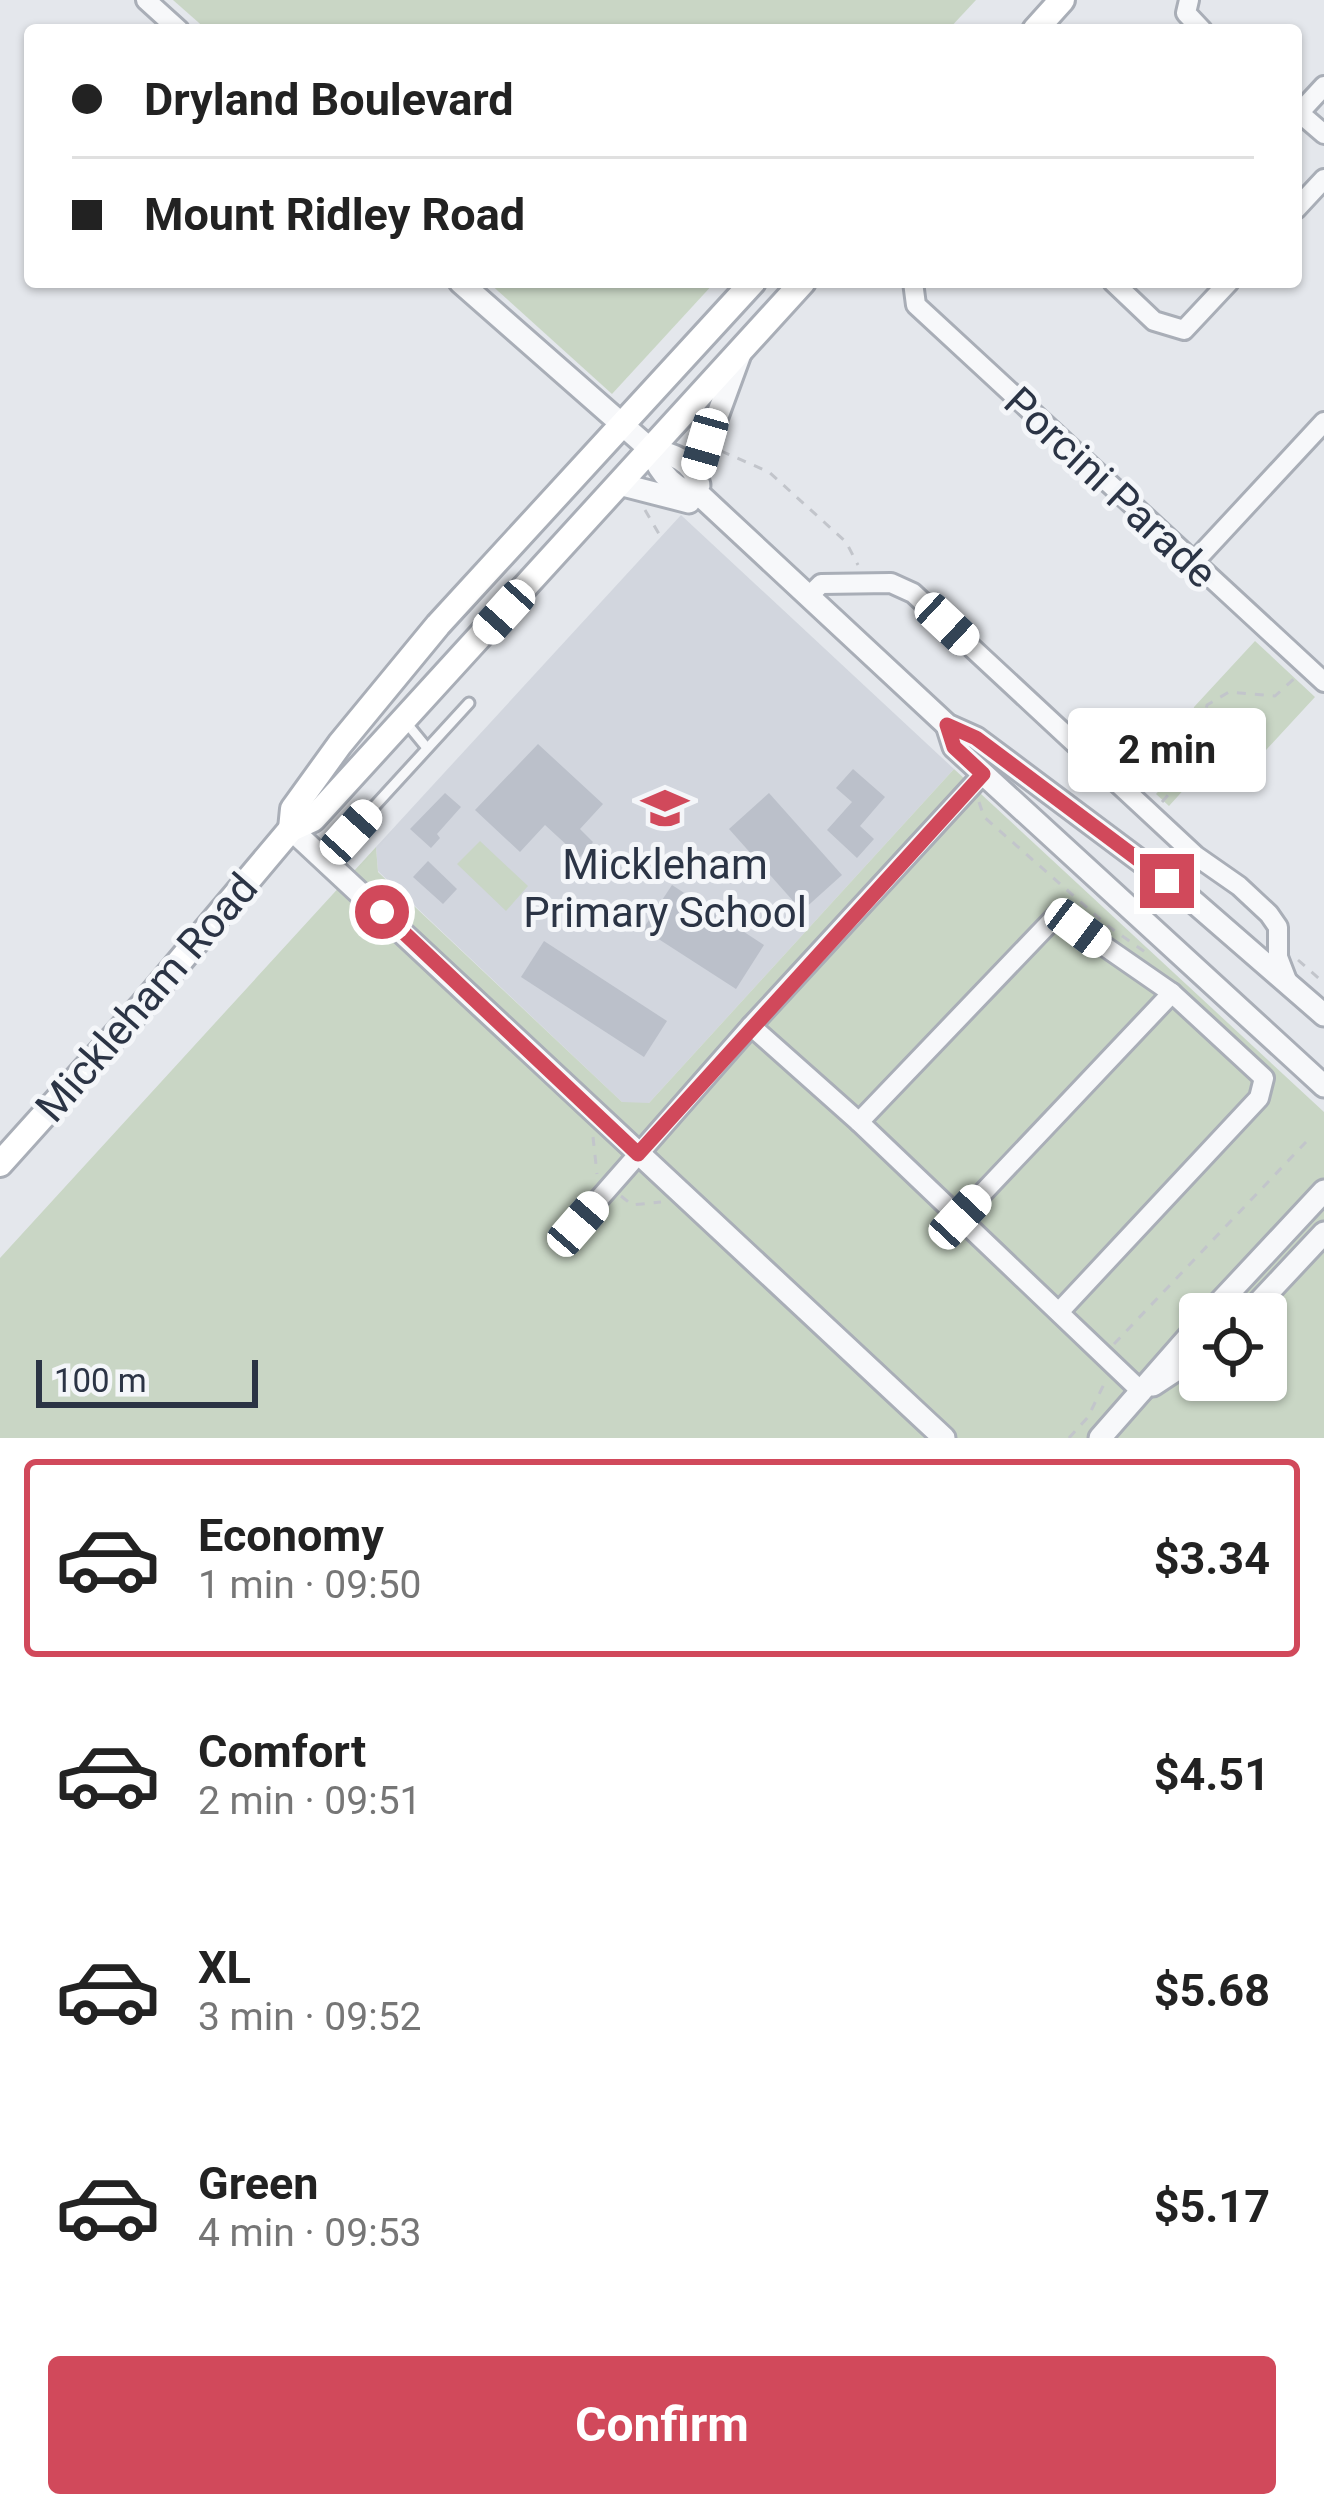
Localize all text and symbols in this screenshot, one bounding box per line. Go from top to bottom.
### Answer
text: Dryland Boulevard [144,73,514,126]
text: Mount Ridley Road [144,188,525,241]
street label: Porcini Parade [995,377,1227,598]
car [678,404,732,484]
car [467,573,541,651]
car [908,586,986,662]
callout: 2 min [1068,707,1266,791]
text: 2 min [1118,727,1216,773]
school or university icon: Mickleham Primary School [640,783,690,833]
car [314,793,388,871]
place label: Mickleham Primary School [523,840,807,937]
route end [1140,854,1194,908]
street label: Mickleham Road [25,863,267,1131]
route start [355,885,409,939]
car [1038,892,1118,964]
car [922,1178,998,1256]
car [541,1185,615,1263]
map controls [1179,1293,1287,1401]
button: locate [1179,1293,1287,1401]
scale bar [36,1354,258,1407]
text: 100 m [54,1361,147,1400]
icon: car [54,1504,162,1612]
text: Economy [198,1509,384,1562]
text: $3.34 [1154,1532,1270,1585]
text: 1 min · 09:50 [198,1562,421,1608]
icon: car [54,1720,162,1828]
text: Comfort [198,1725,366,1778]
text: $4.51 [1154,1748,1270,1801]
text: 2 min · 09:51 [198,1778,421,1824]
icon: car [54,1936,162,2044]
text: XL [198,1941,251,1994]
text: $5.68 [1154,1964,1270,2017]
text: 3 min · 09:52 [198,1994,421,2040]
icon: car [54,2152,162,2260]
text: Green [198,2157,319,2210]
text: $5.17 [1154,2180,1270,2233]
text: 4 min · 09:53 [198,2210,421,2256]
button: Confirm [48,2356,1276,2494]

